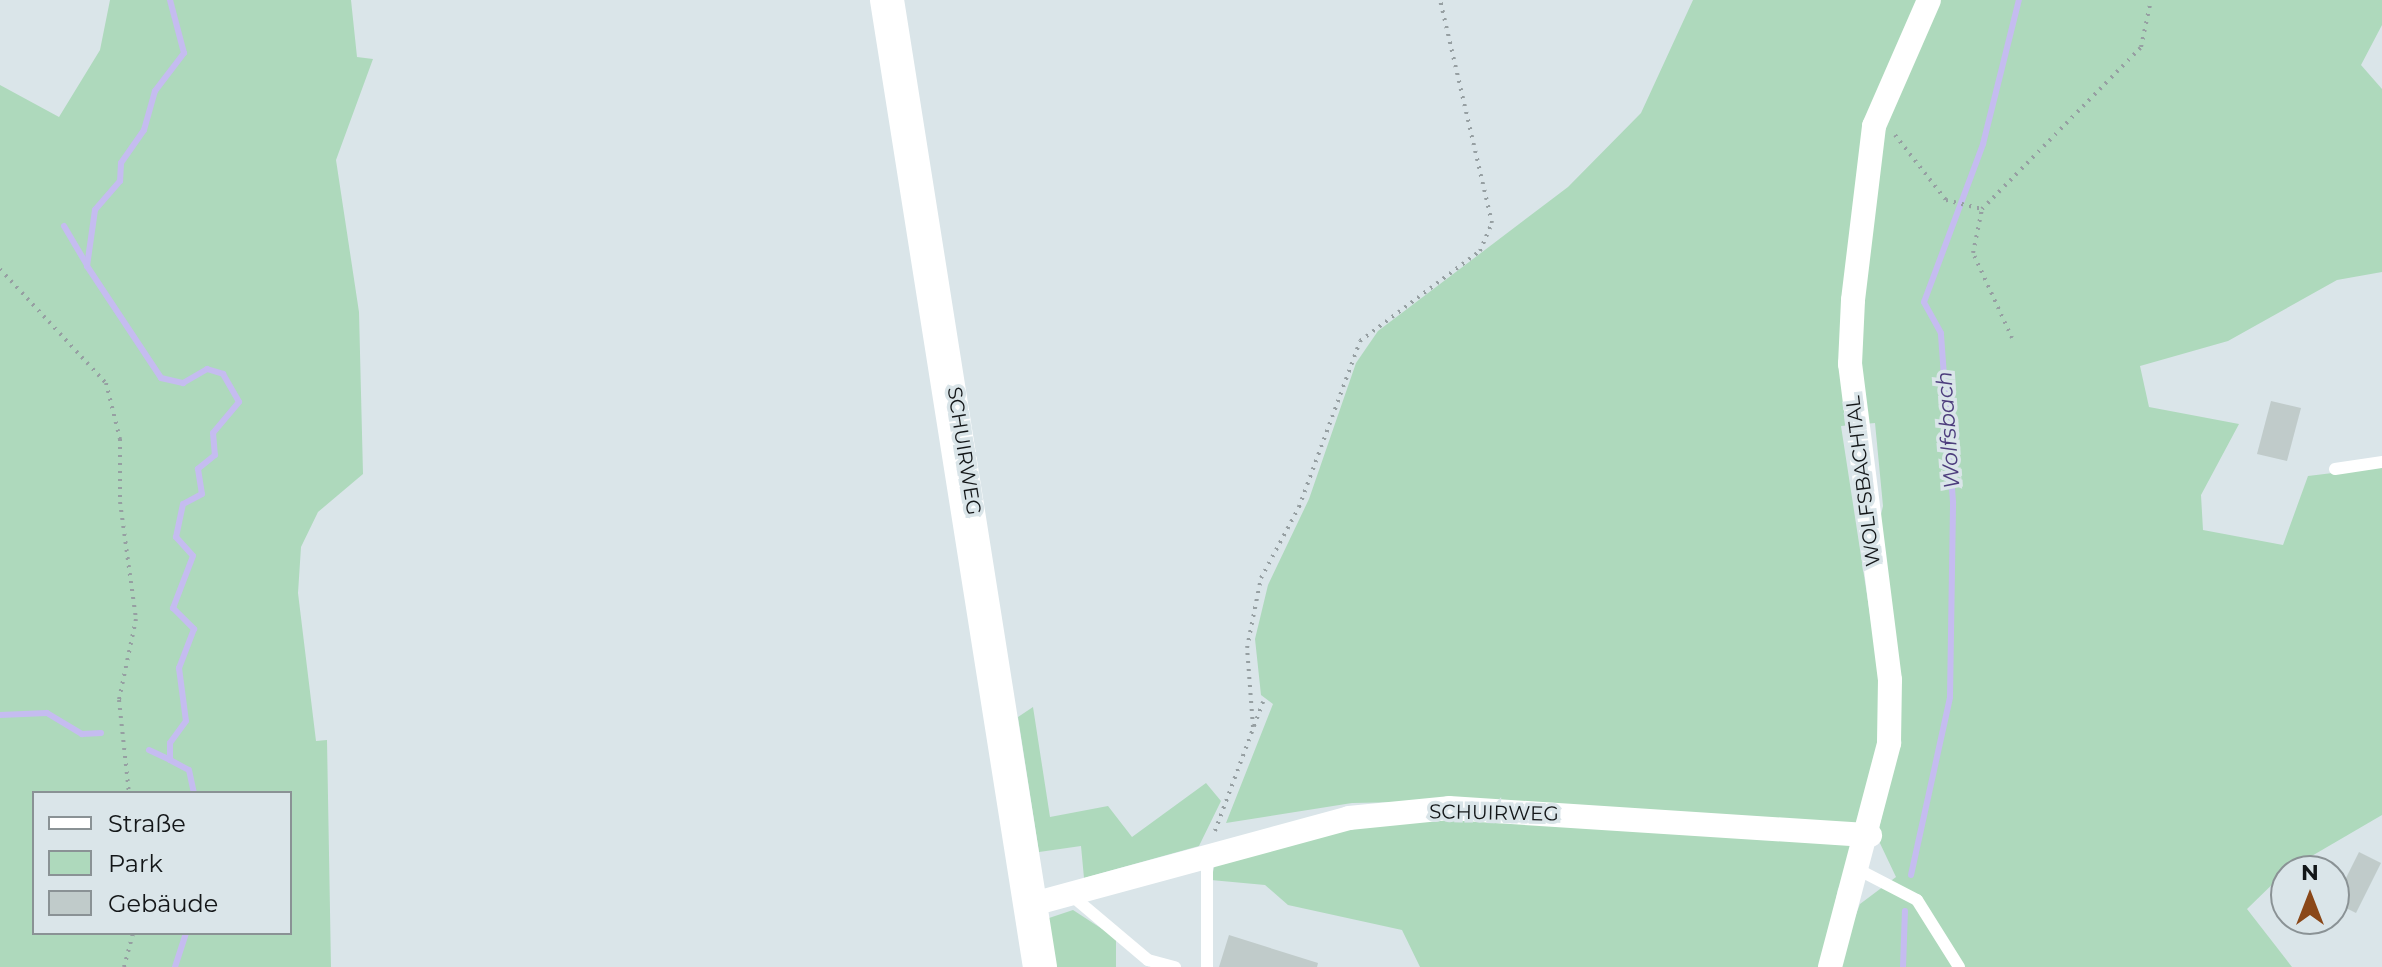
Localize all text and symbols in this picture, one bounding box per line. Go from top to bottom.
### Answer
water label: Wolfsbach [1931,370,1965,490]
street label: SCHUIRWEG [942,385,986,517]
street label: WOLFSBACHTAL [1841,394,1885,568]
legend [32,791,292,935]
street label: SCHUIRWEG [1429,800,1559,826]
text: Straße [108,809,186,838]
text: Park [108,849,163,878]
north arrow [2270,855,2350,935]
text: N [2301,859,2319,886]
text: Gebäude [108,889,218,918]

